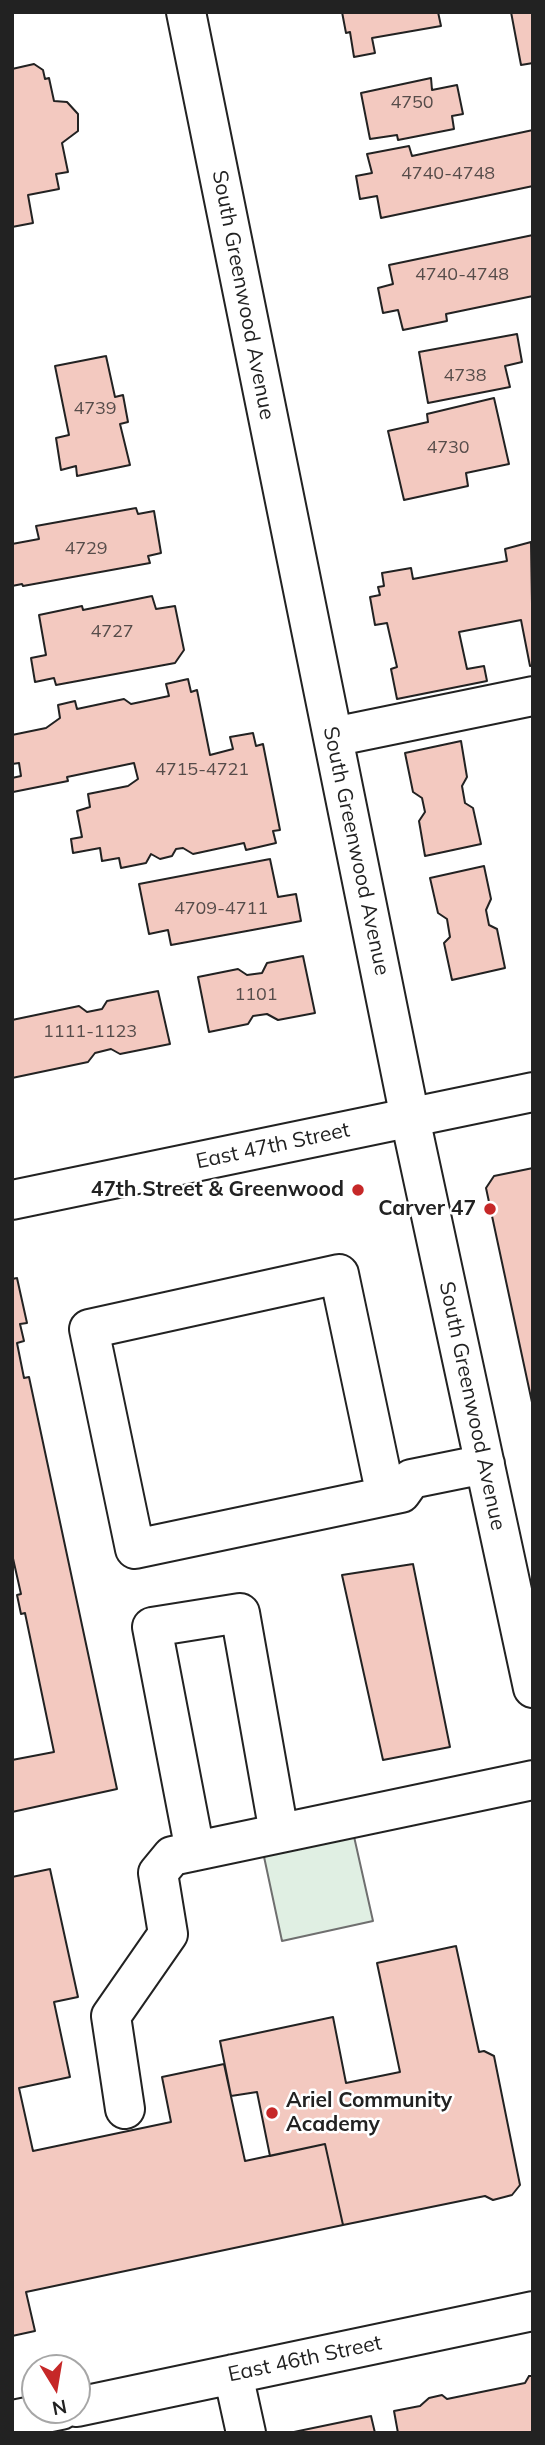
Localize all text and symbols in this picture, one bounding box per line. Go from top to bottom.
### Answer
house number: 4750 [390,92,434,114]
house number: 4740-4748 [401,163,495,185]
street label: South Greenwood Avenue [206,168,280,422]
house number: 4740-4748 [415,264,509,286]
house number: 4738 [443,365,487,387]
house number: 4739 [73,398,117,420]
house number: 4730 [426,437,470,459]
house number: 4729 [64,538,108,560]
house number: 4727 [90,621,134,643]
street label: South Greenwood Avenue [317,724,395,978]
house number: 4715-4721 [155,759,249,781]
house number: 4709-4711 [174,898,268,920]
house number: 1101 [234,984,278,1006]
house number: 1111-1123 [43,1021,137,1043]
street label: East 47th Street [194,1117,352,1175]
place label: 47th Street & Greenwood [91,1177,344,1203]
marker: 47th Street & Greenwood [350,1182,366,1198]
place label: Carver 47 [378,1196,476,1222]
marker: Carver 47 [482,1201,498,1217]
street label: South Greenwood Avenue [433,1279,511,1533]
place label: Ariel Community Academy [286,2088,452,2138]
marker: Ariel Community Academy [264,2105,280,2121]
street label: East 46th Street [226,2330,384,2388]
north arrow [21,2354,91,2424]
text: N [50,2395,69,2421]

